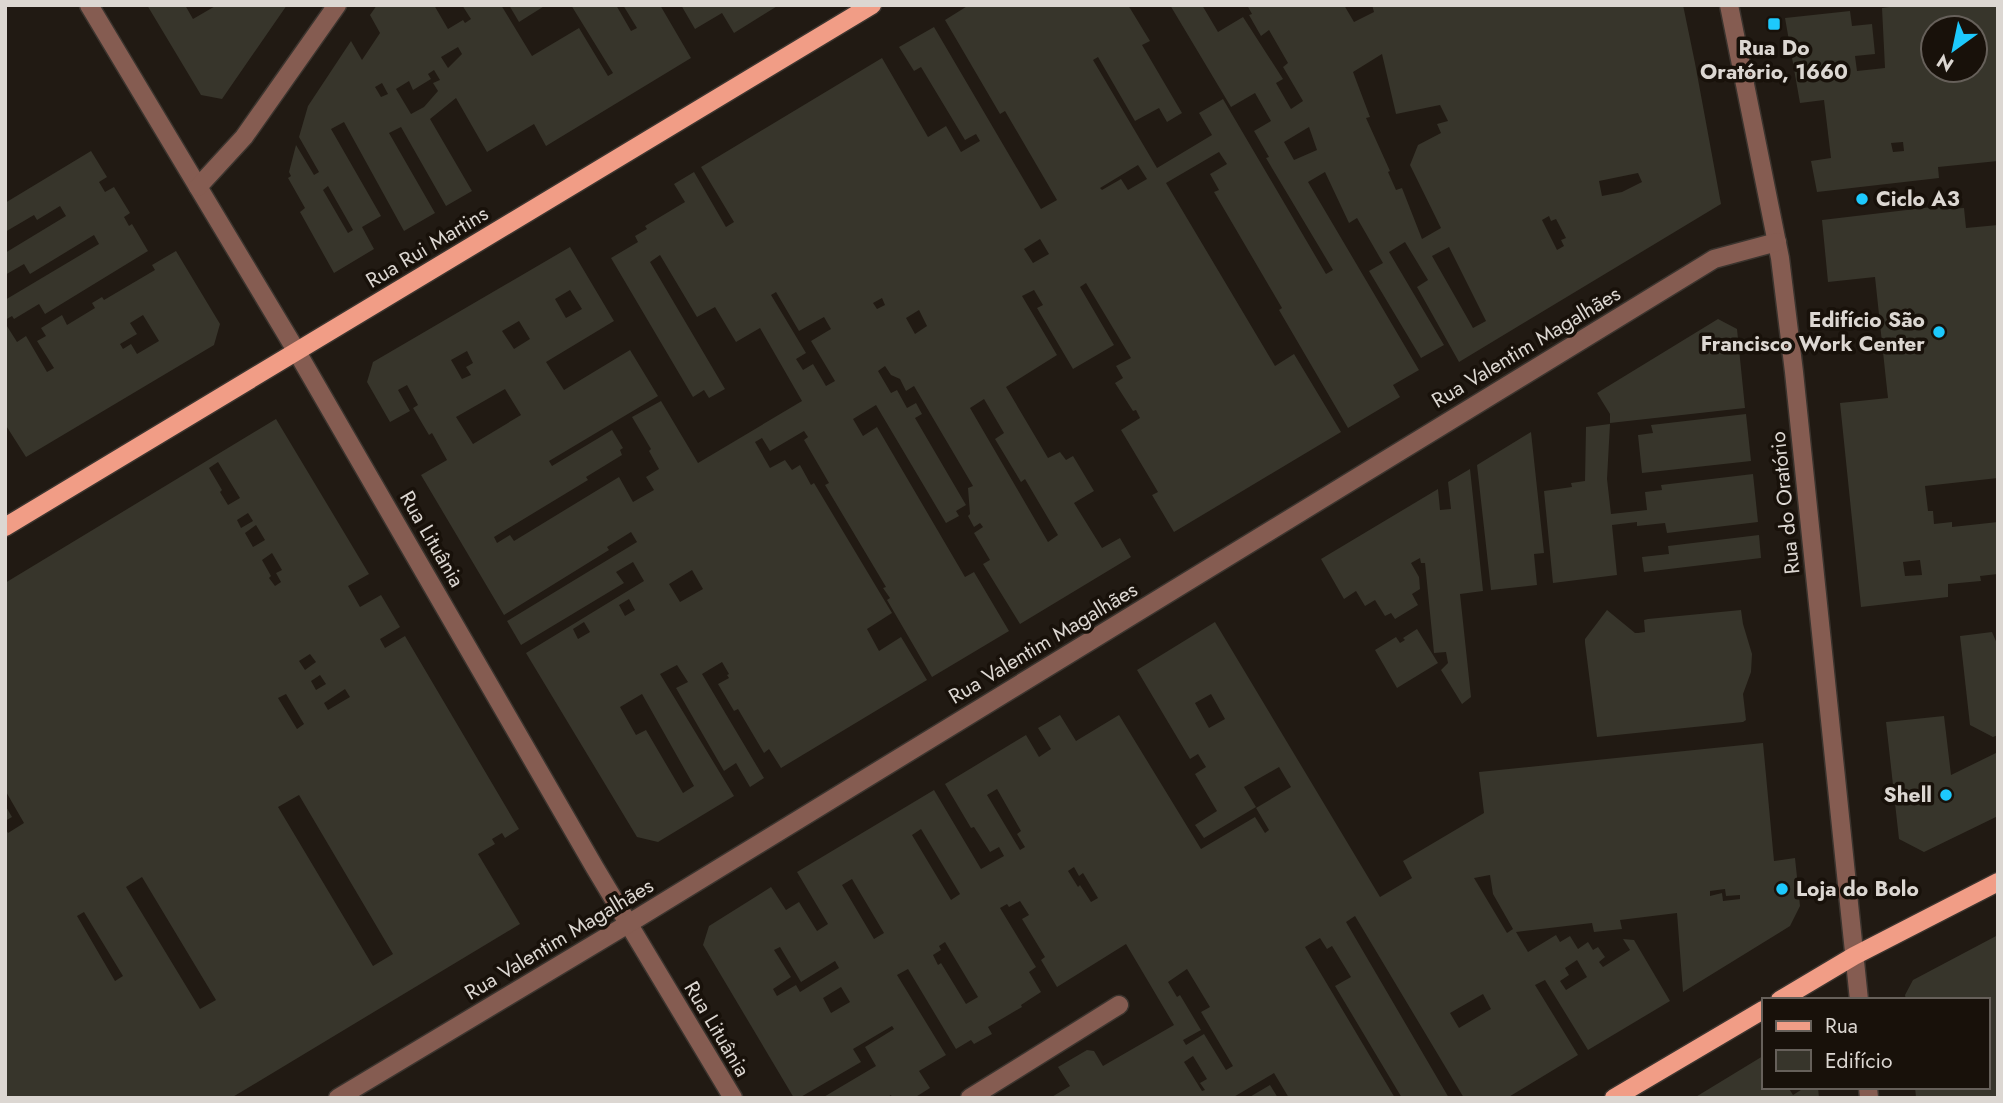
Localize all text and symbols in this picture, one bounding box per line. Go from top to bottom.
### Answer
north arrow [1919,14,1989,84]
marker: Rua Do Oratório, 1660 [1766,16,1782,32]
place label: Rua Do Oratório, 1660 [1700,33,1848,87]
text: N [1931,47,1959,78]
place label: Ciclo A3 [1876,184,1960,214]
marker: Ciclo A3 [1854,191,1870,207]
street label: Rua Rui Martins [360,199,494,295]
street label: Rua Valentim Magalhães [1426,279,1626,415]
place label: Edifício São Francisco Work Center [1701,305,1925,359]
marker: Edifício São Francisco Work Center [1931,324,1947,340]
street label: Rua do Oratório [1763,430,1807,576]
street label: Rua Lituânia [392,485,472,593]
street label: Rua Valentim Magalhães [943,575,1143,711]
place label: Shell [1884,780,1932,810]
marker: Shell [1938,787,1954,803]
street label: Rua Valentim Magalhães [459,871,659,1007]
place label: Loja do Bolo [1796,874,1919,904]
marker: Loja do Bolo [1774,881,1790,897]
street label: Rua Lituânia [677,975,757,1083]
legend [1762,998,1989,1089]
text: Rua [1825,1011,1858,1041]
text: Edifício [1825,1046,1892,1076]

